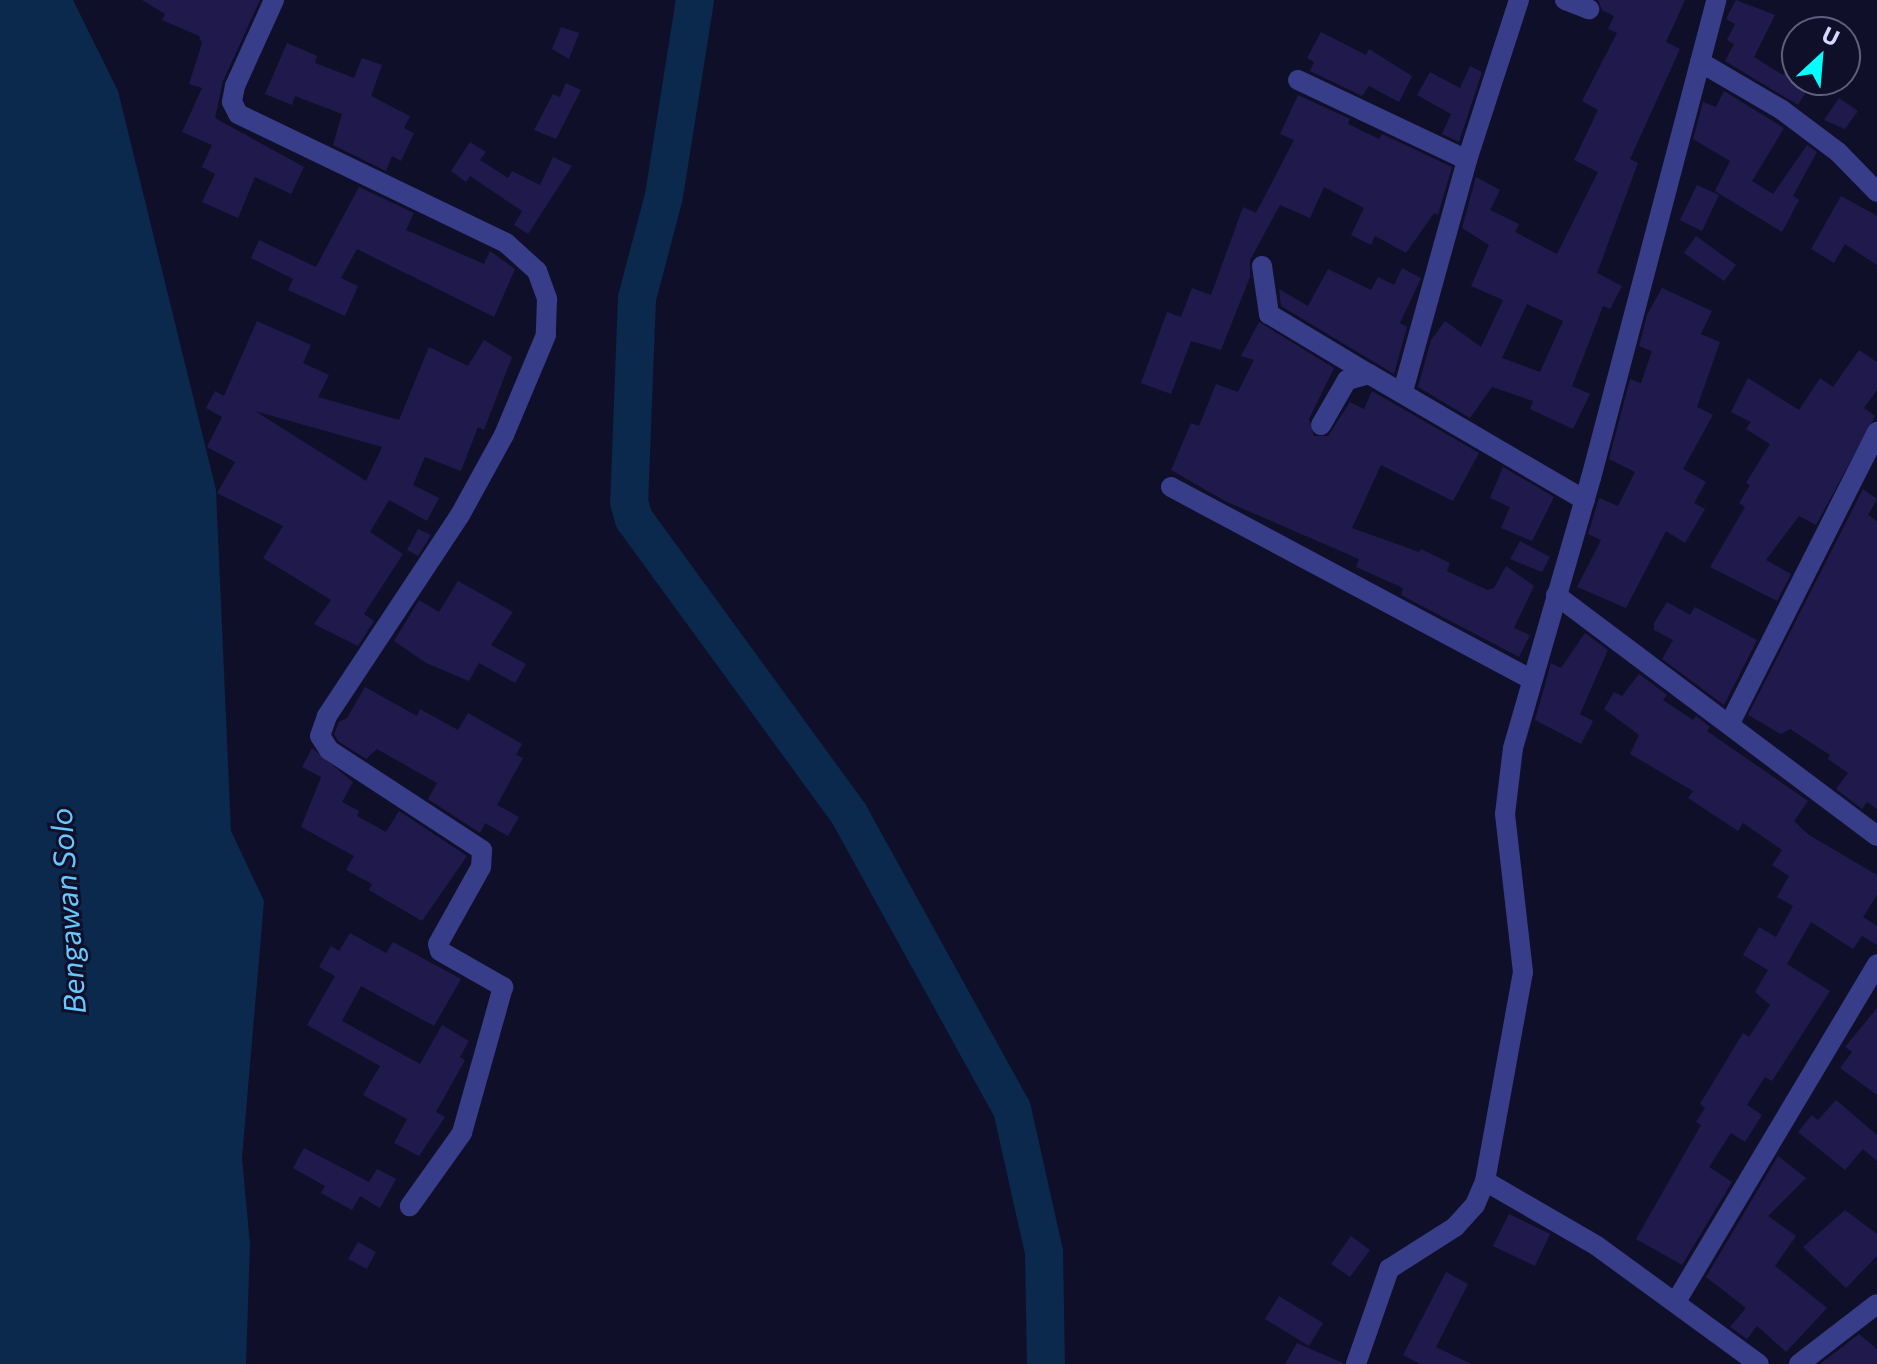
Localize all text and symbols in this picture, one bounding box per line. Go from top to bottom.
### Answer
north arrow [1781,16,1861,96]
text: U [1818,20,1844,51]
water label: Bengawan Solo [42,807,92,1015]

